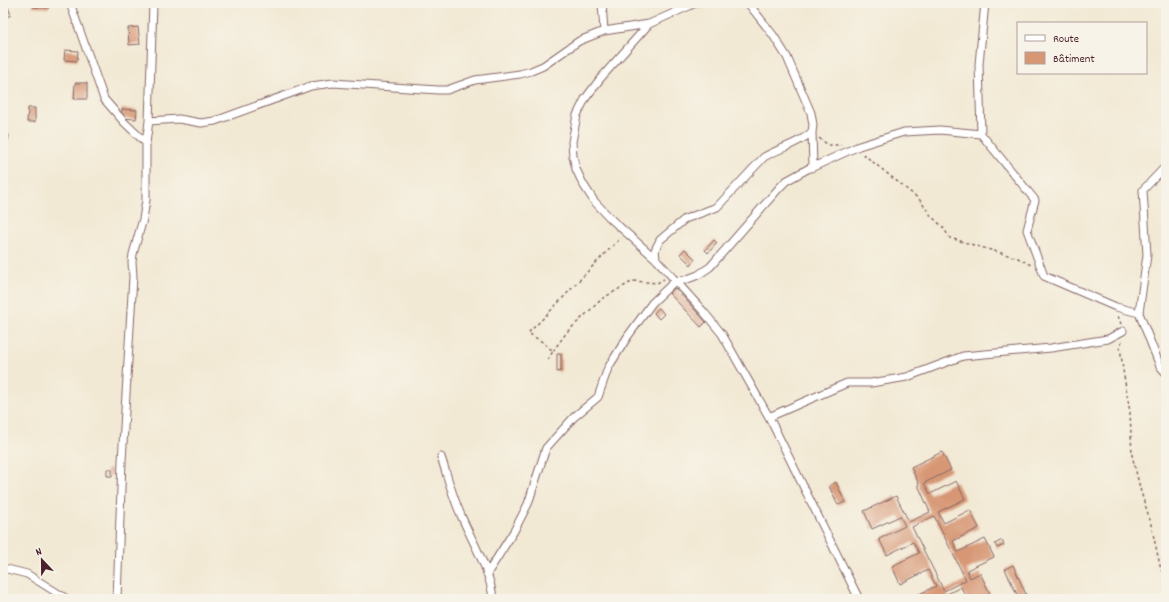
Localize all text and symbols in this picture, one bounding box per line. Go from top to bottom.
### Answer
legend [1017,22,1147,74]
text: Route [1053,31,1079,48]
text: Bâtiment [1053,51,1095,68]
north arrow [22,540,62,580]
text: N [33,544,45,561]

